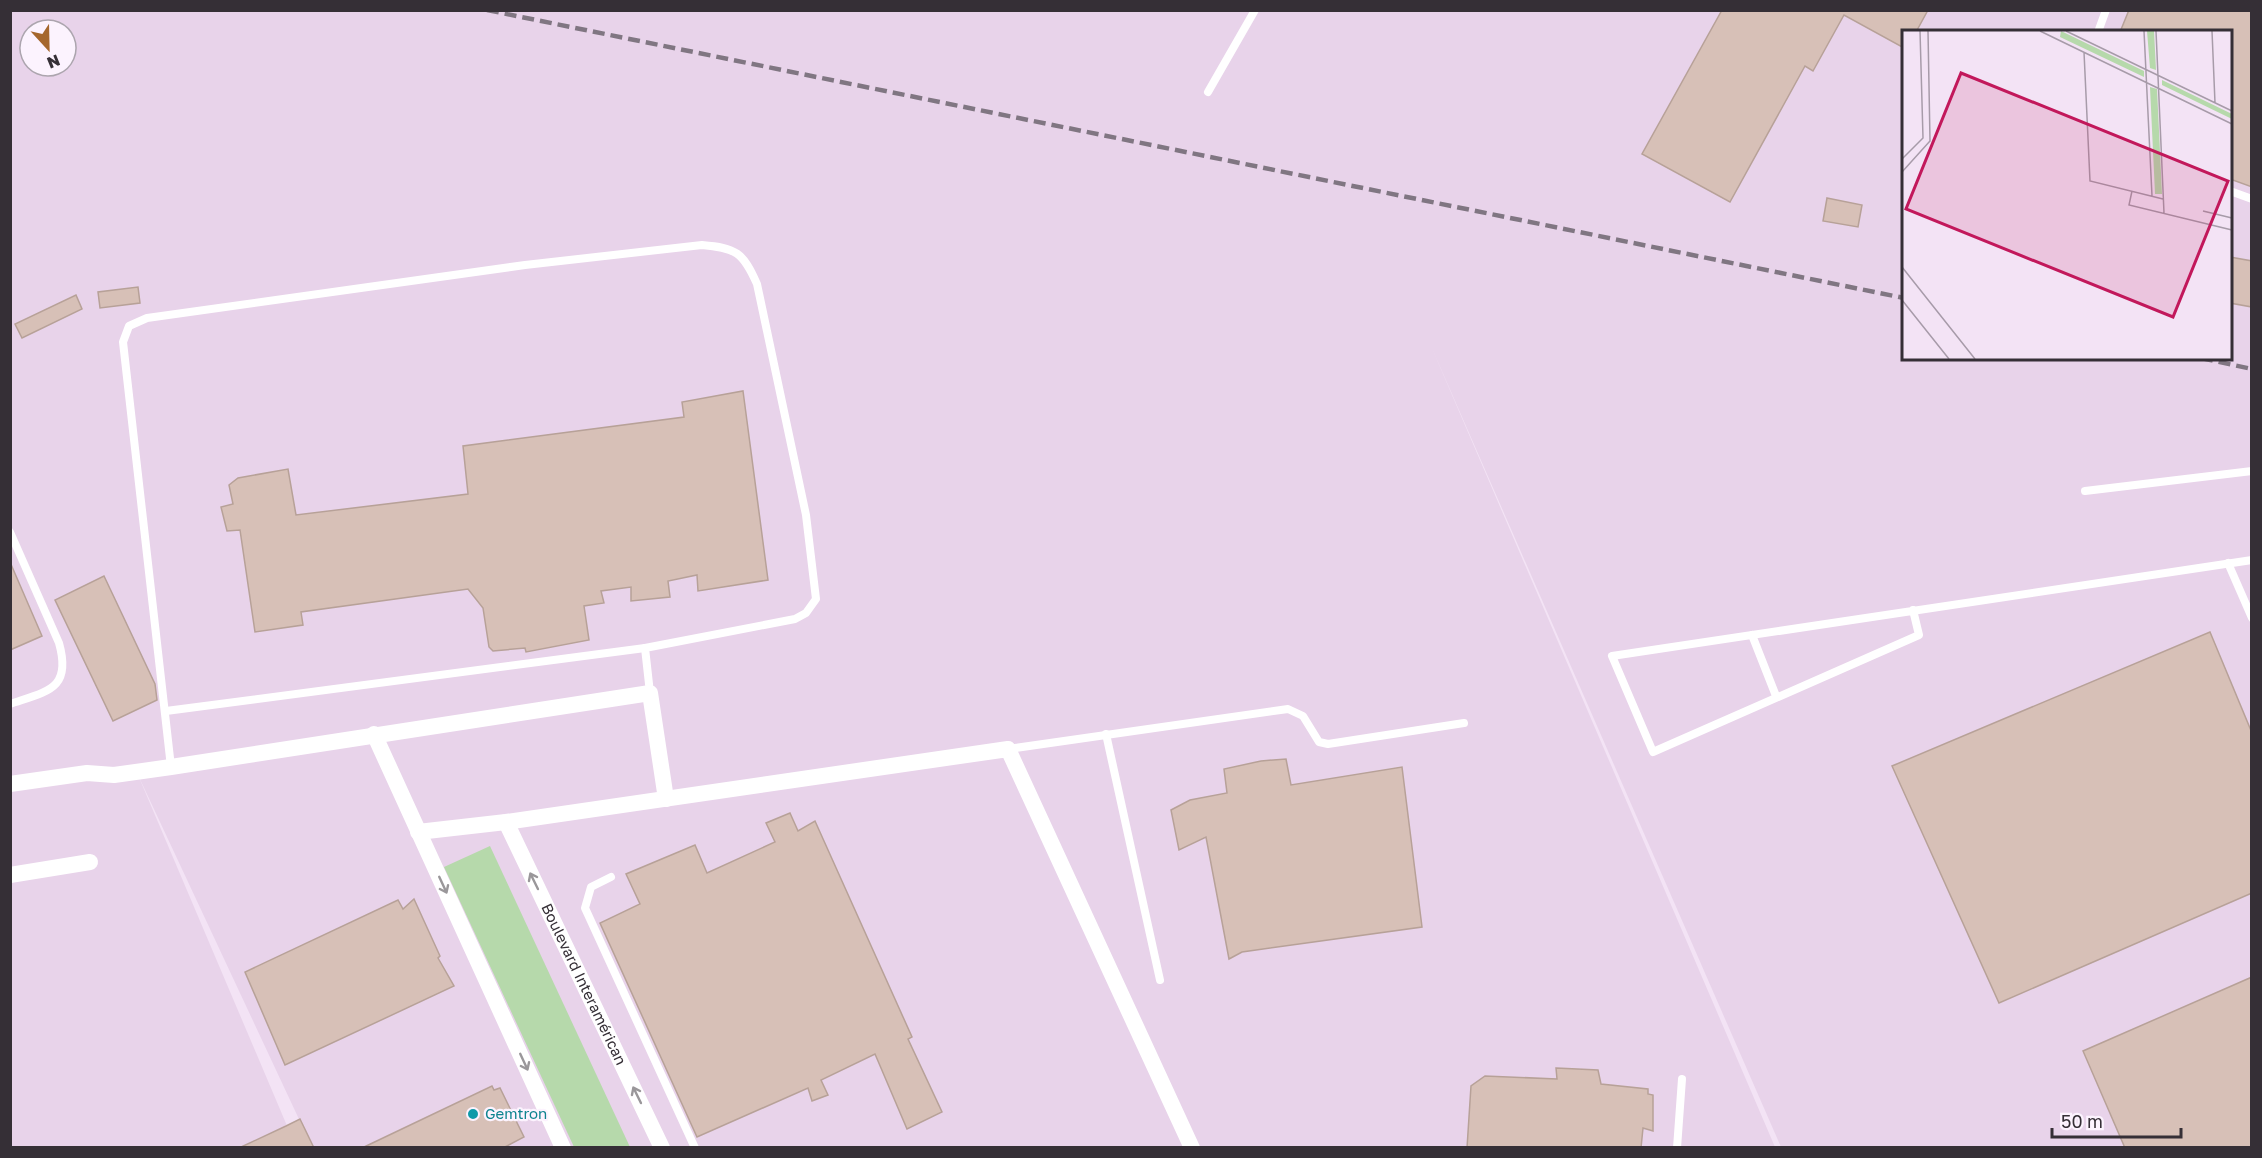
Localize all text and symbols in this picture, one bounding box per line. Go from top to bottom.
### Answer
north arrow [18,18,78,78]
inset map [1902,30,2232,360]
text: N [44,50,63,73]
one-way arrow [528,872,540,890]
one-way arrow [437,876,449,894]
street label: Boulevard Interamérican [538,900,631,1068]
one-way arrow [519,1053,531,1071]
one-way arrow [630,1086,642,1104]
scale bar [2052,1101,2181,1139]
place label: Gemtron [485,1104,547,1122]
marker: Gemtron [466,1107,480,1121]
text: 50 m [2061,1110,2103,1132]

